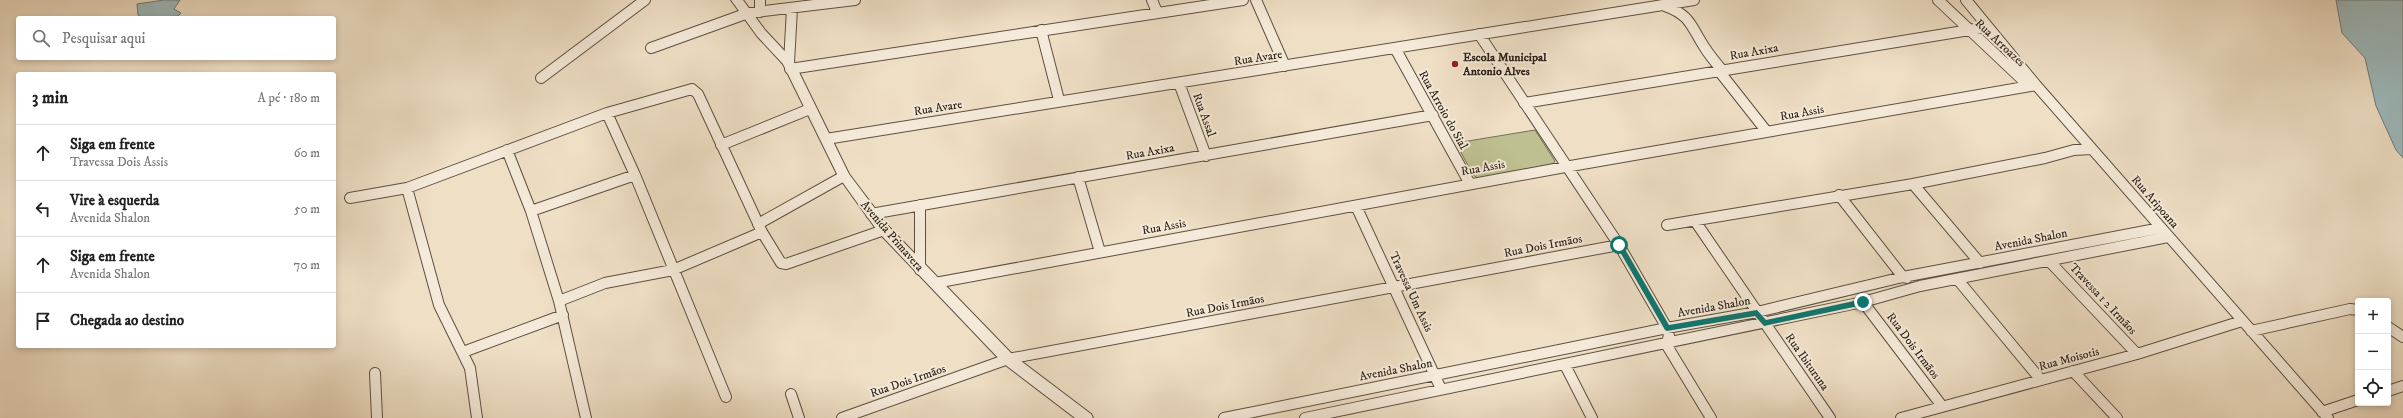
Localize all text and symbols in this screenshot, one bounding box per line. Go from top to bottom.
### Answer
search box [16,16,336,60]
street label: Rua Arroazes [1972,16,2028,70]
icon: search [30,27,52,49]
text: Pesquisar aqui [62,29,145,48]
street label: Rua Axixa [1729,40,1780,64]
street label: Rua Avare [1233,47,1283,69]
place label: Escola Municipal Antonio Alves [1462,50,1547,79]
marker: Escola Municipal Antonio Alves [1450,59,1460,69]
street label: Rua Arroio do Sial [1415,68,1471,152]
text: 3 min [32,87,68,109]
text: A pé · 180 m [257,90,320,106]
street label: Rua Assal [1189,91,1219,139]
street label: Rua Avare [913,97,963,119]
street label: Rua Assis [1779,102,1825,124]
text: Siga em frente [70,135,155,154]
street label: Rua Axixa [1125,140,1176,164]
icon: ahead [32,142,54,164]
text: 60 m [294,145,320,161]
text: Travessa Dois Assis [70,154,168,170]
street label: Rua Assis [1460,157,1506,179]
street label: Rua Aripoana [2128,173,2183,232]
text: Vire à esquerda [70,191,159,210]
street label: Avenida Primavera [857,197,927,275]
icon: left [32,198,54,220]
text: 50 m [294,201,320,217]
text: Avenida Shalon [70,210,150,226]
street label: Rua Assis [1141,216,1187,238]
street label: Avenida Shalon [1993,225,2069,254]
street label: Rua Dois Irmãos [1503,231,1583,261]
route start [1610,236,1628,254]
text: Siga em frente [70,247,155,266]
street label: Travessa Um Assis [1386,250,1436,334]
icon: ahead [32,254,54,276]
text: 70 m [294,257,320,273]
street label: Travessa 1 2 Irmãos [2066,260,2140,338]
text: Avenida Shalon [70,266,150,282]
street label: Rua Dois Irmãos [1185,291,1265,321]
street label: Avenida Shalon [1676,293,1752,321]
route end [1854,293,1872,311]
map controls [2355,298,2391,406]
button: + [2355,298,2391,334]
icon: arrive [32,310,54,332]
street label: Rua Dois Irmãos [1883,310,1943,382]
text: Chegada ao destino [70,311,184,330]
street label: Rua Ibituruna [1782,331,1833,394]
button: − [2355,334,2391,370]
street label: Rua Moisotis [2037,344,2101,374]
street label: Avenida Shalon [1358,355,1434,384]
street label: Rua Dois Irmãos [868,361,948,401]
button: locate [2355,370,2391,406]

